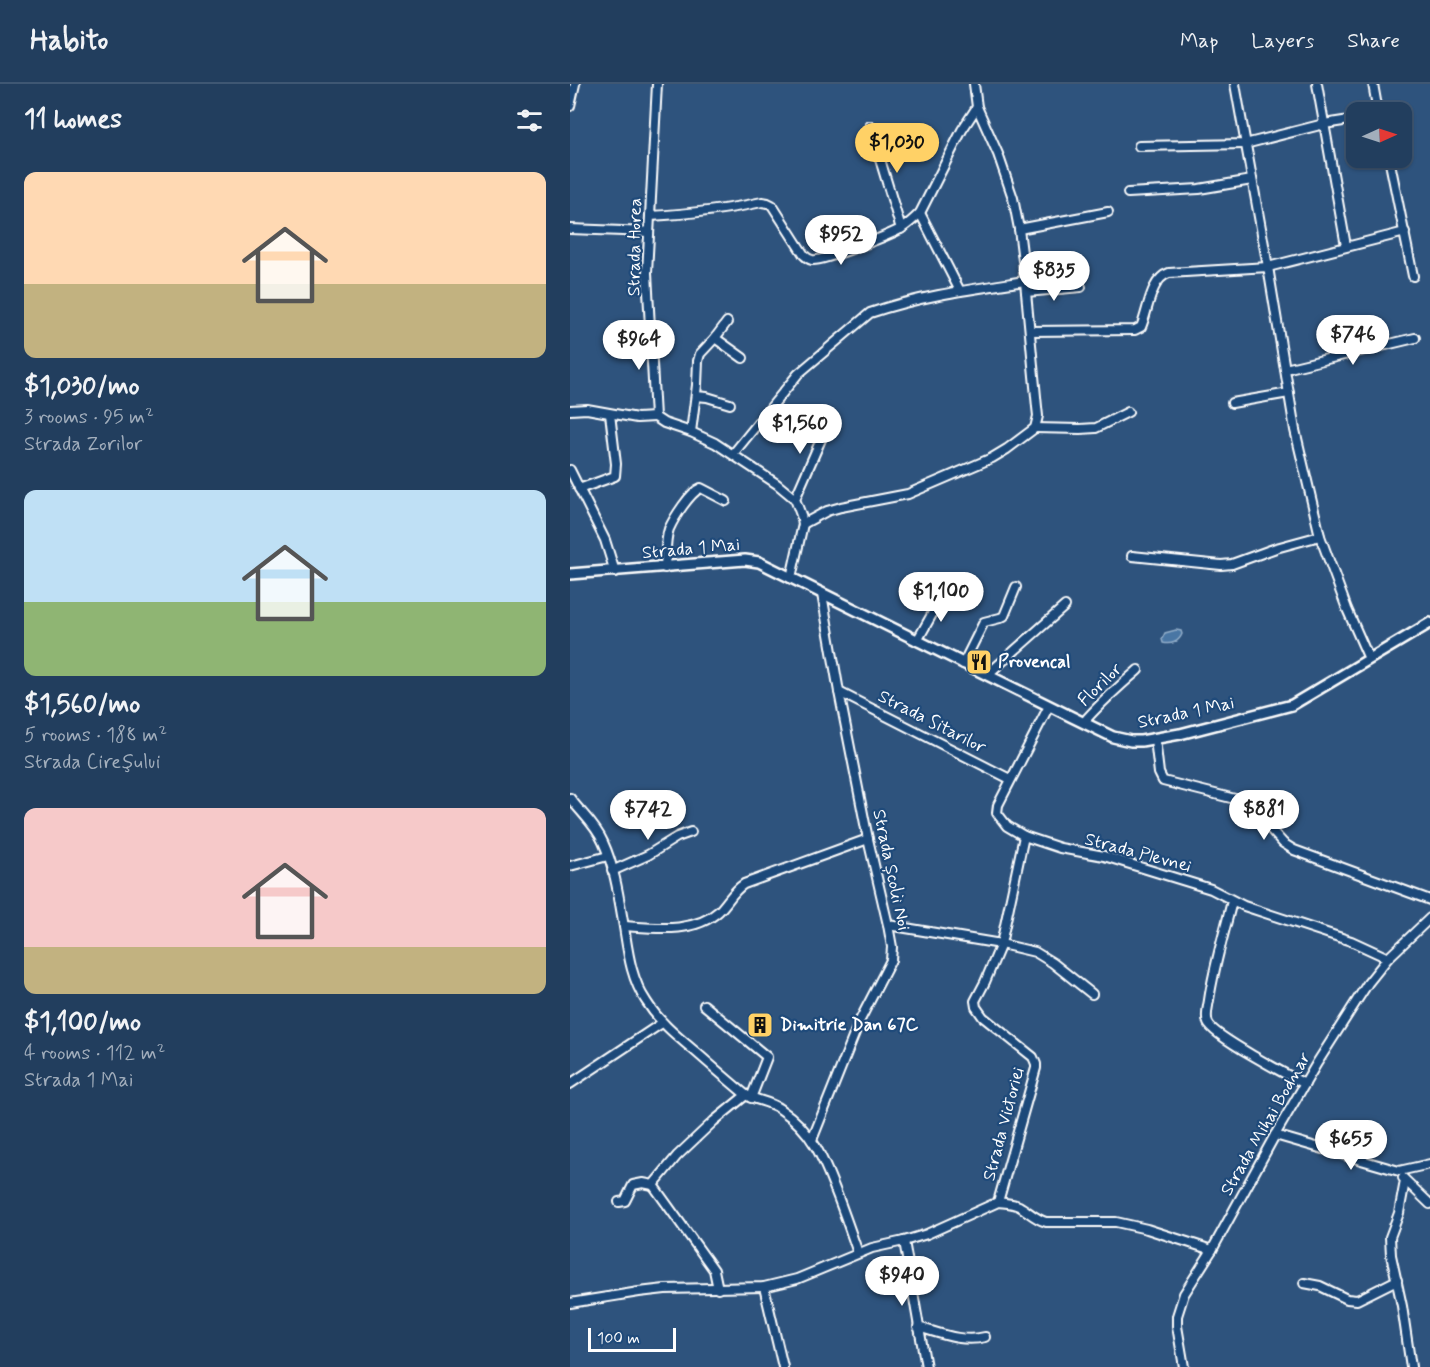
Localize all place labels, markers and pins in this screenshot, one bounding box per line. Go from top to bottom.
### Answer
pin: $1,030 [848,123,946,174]
pin: $952 [805,215,877,266]
pin: $835 [1018,251,1090,302]
pin: $746 [1317,315,1389,366]
pin: $964 [603,320,675,371]
pin: $1,560 [751,404,849,455]
pin: $1,100 [892,572,990,623]
restaurant icon: Provencal [964,647,994,677]
place label: Provencal [998,650,1070,674]
pin: $742 [612,790,684,841]
pin: $881 [1228,790,1300,841]
building icon: Dimitrie Dan 67C [745,1010,775,1040]
place label: Dimitrie Dan 67C [780,1013,919,1037]
pin: $655 [1315,1120,1387,1171]
pin: $940 [866,1256,938,1307]

